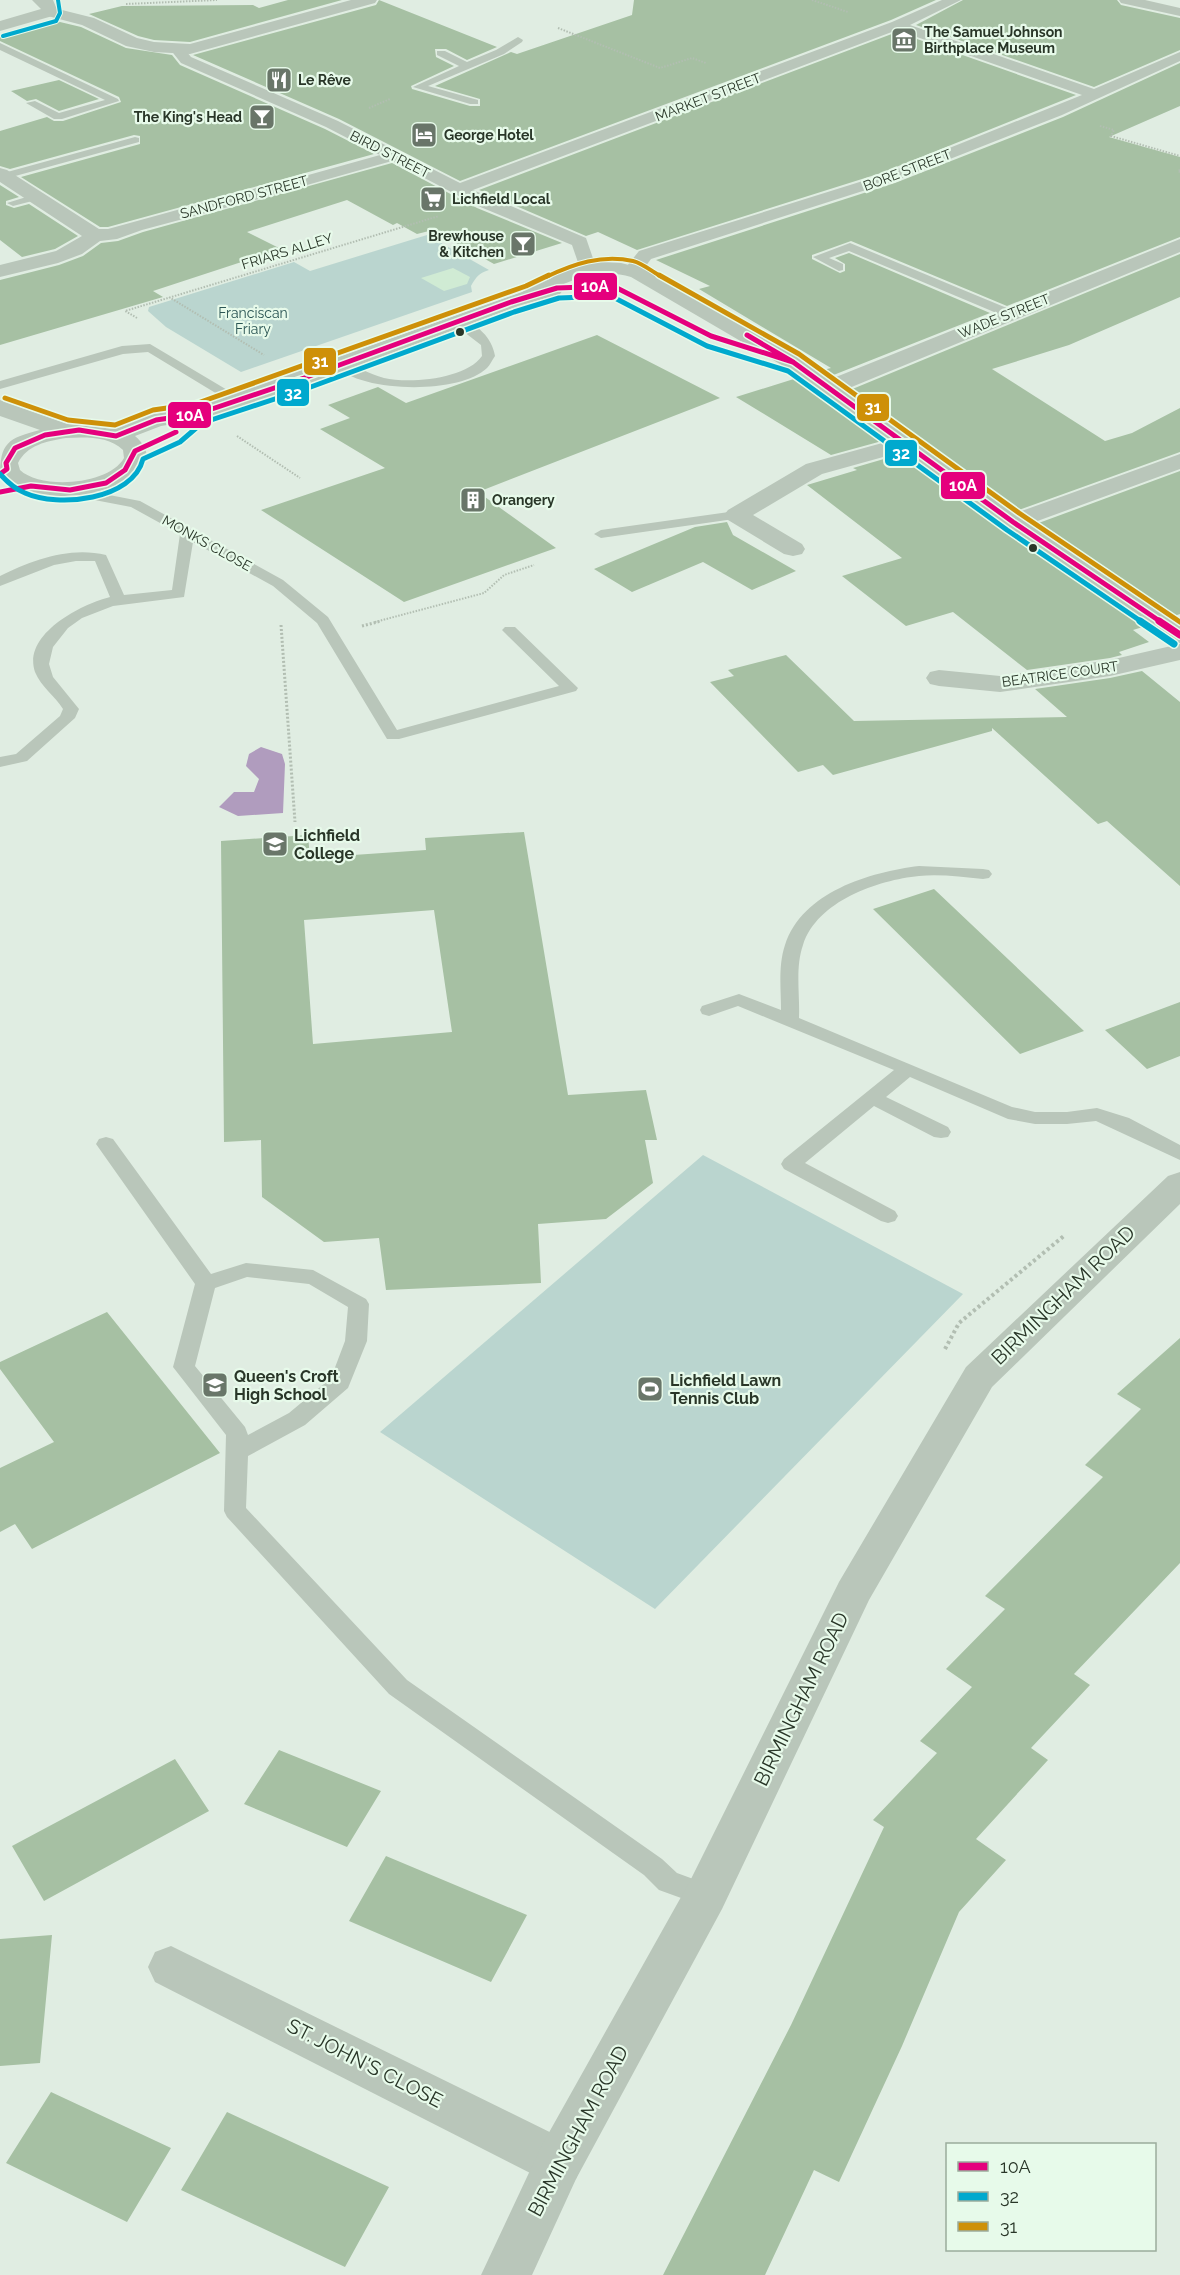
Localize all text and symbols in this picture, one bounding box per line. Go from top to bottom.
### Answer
place label: The Samuel Johnson Birthplace Museum [924,24,1063,56]
museum icon: The Samuel Johnson Birthplace Museum [889,25,919,55]
restaurant icon: Le Rêve [264,65,294,95]
street label: MARKET STREET [653,69,764,125]
place label: Le Rêve [298,72,352,88]
bar icon: The King's Head [247,102,277,132]
place label: The King's Head [134,109,242,125]
hotel icon: George Hotel [409,120,439,150]
street label: BIRD STREET [347,127,433,181]
place label: George Hotel [444,127,534,143]
street label: BORE STREET [861,146,954,194]
street label: SANDFORD STREET [178,172,310,222]
supermarket icon: Lichfield Local [418,184,448,214]
place label: Lichfield Local [452,191,551,207]
place label: Brewhouse & Kitchen [428,228,505,260]
bar icon: Brewhouse & Kitchen [508,229,538,259]
street label: FRIARS ALLEY [239,230,335,272]
line badge: 10A [573,272,618,301]
text: 10A [581,277,609,296]
street label: WADE STREET [956,290,1052,342]
park label: Franciscan Friary [218,305,288,337]
unlabelled marker [454,326,466,338]
line badge: 31 [303,347,337,376]
text: 31 [312,352,329,371]
line badge: 32 [276,378,310,407]
text: 32 [284,384,302,403]
line badge: 31 [856,393,890,422]
text: 31 [865,398,882,417]
line badge: 10A [167,401,212,429]
text: 10A [176,406,204,425]
line badge: 32 [884,439,918,467]
text: 32 [892,444,910,463]
line badge: 10A [940,471,986,500]
text: 10A [949,476,977,495]
building icon: Orangery [458,485,488,515]
place label: Orangery [492,492,555,508]
street label: MONKS CLOSE [160,512,254,574]
unlabelled marker [1027,542,1039,554]
street label: BEATRICE COURT [1001,658,1120,690]
place label: Lichfield College [294,826,360,863]
school or university icon: Lichfield College [260,829,290,859]
street label: BIRMINGHAM ROAD [986,1220,1140,1370]
place label: Queen's Croft High School [234,1367,339,1404]
school or university icon: Queen's Croft High School [200,1370,230,1400]
place label: Lichfield Lawn Tennis Club [670,1371,781,1408]
sports icon: Lichfield Lawn Tennis Club [635,1374,665,1404]
street label: BIRMINGHAM ROAD [749,1608,853,1790]
street label: ST. JOHN'S CLOSE [283,2013,447,2113]
street label: BIRMINGHAM ROAD [523,2042,633,2220]
legend [946,2143,1156,2251]
text: 10A [1000,2156,1031,2177]
text: 32 [1000,2186,1019,2207]
text: 31 [1000,2216,1018,2237]

